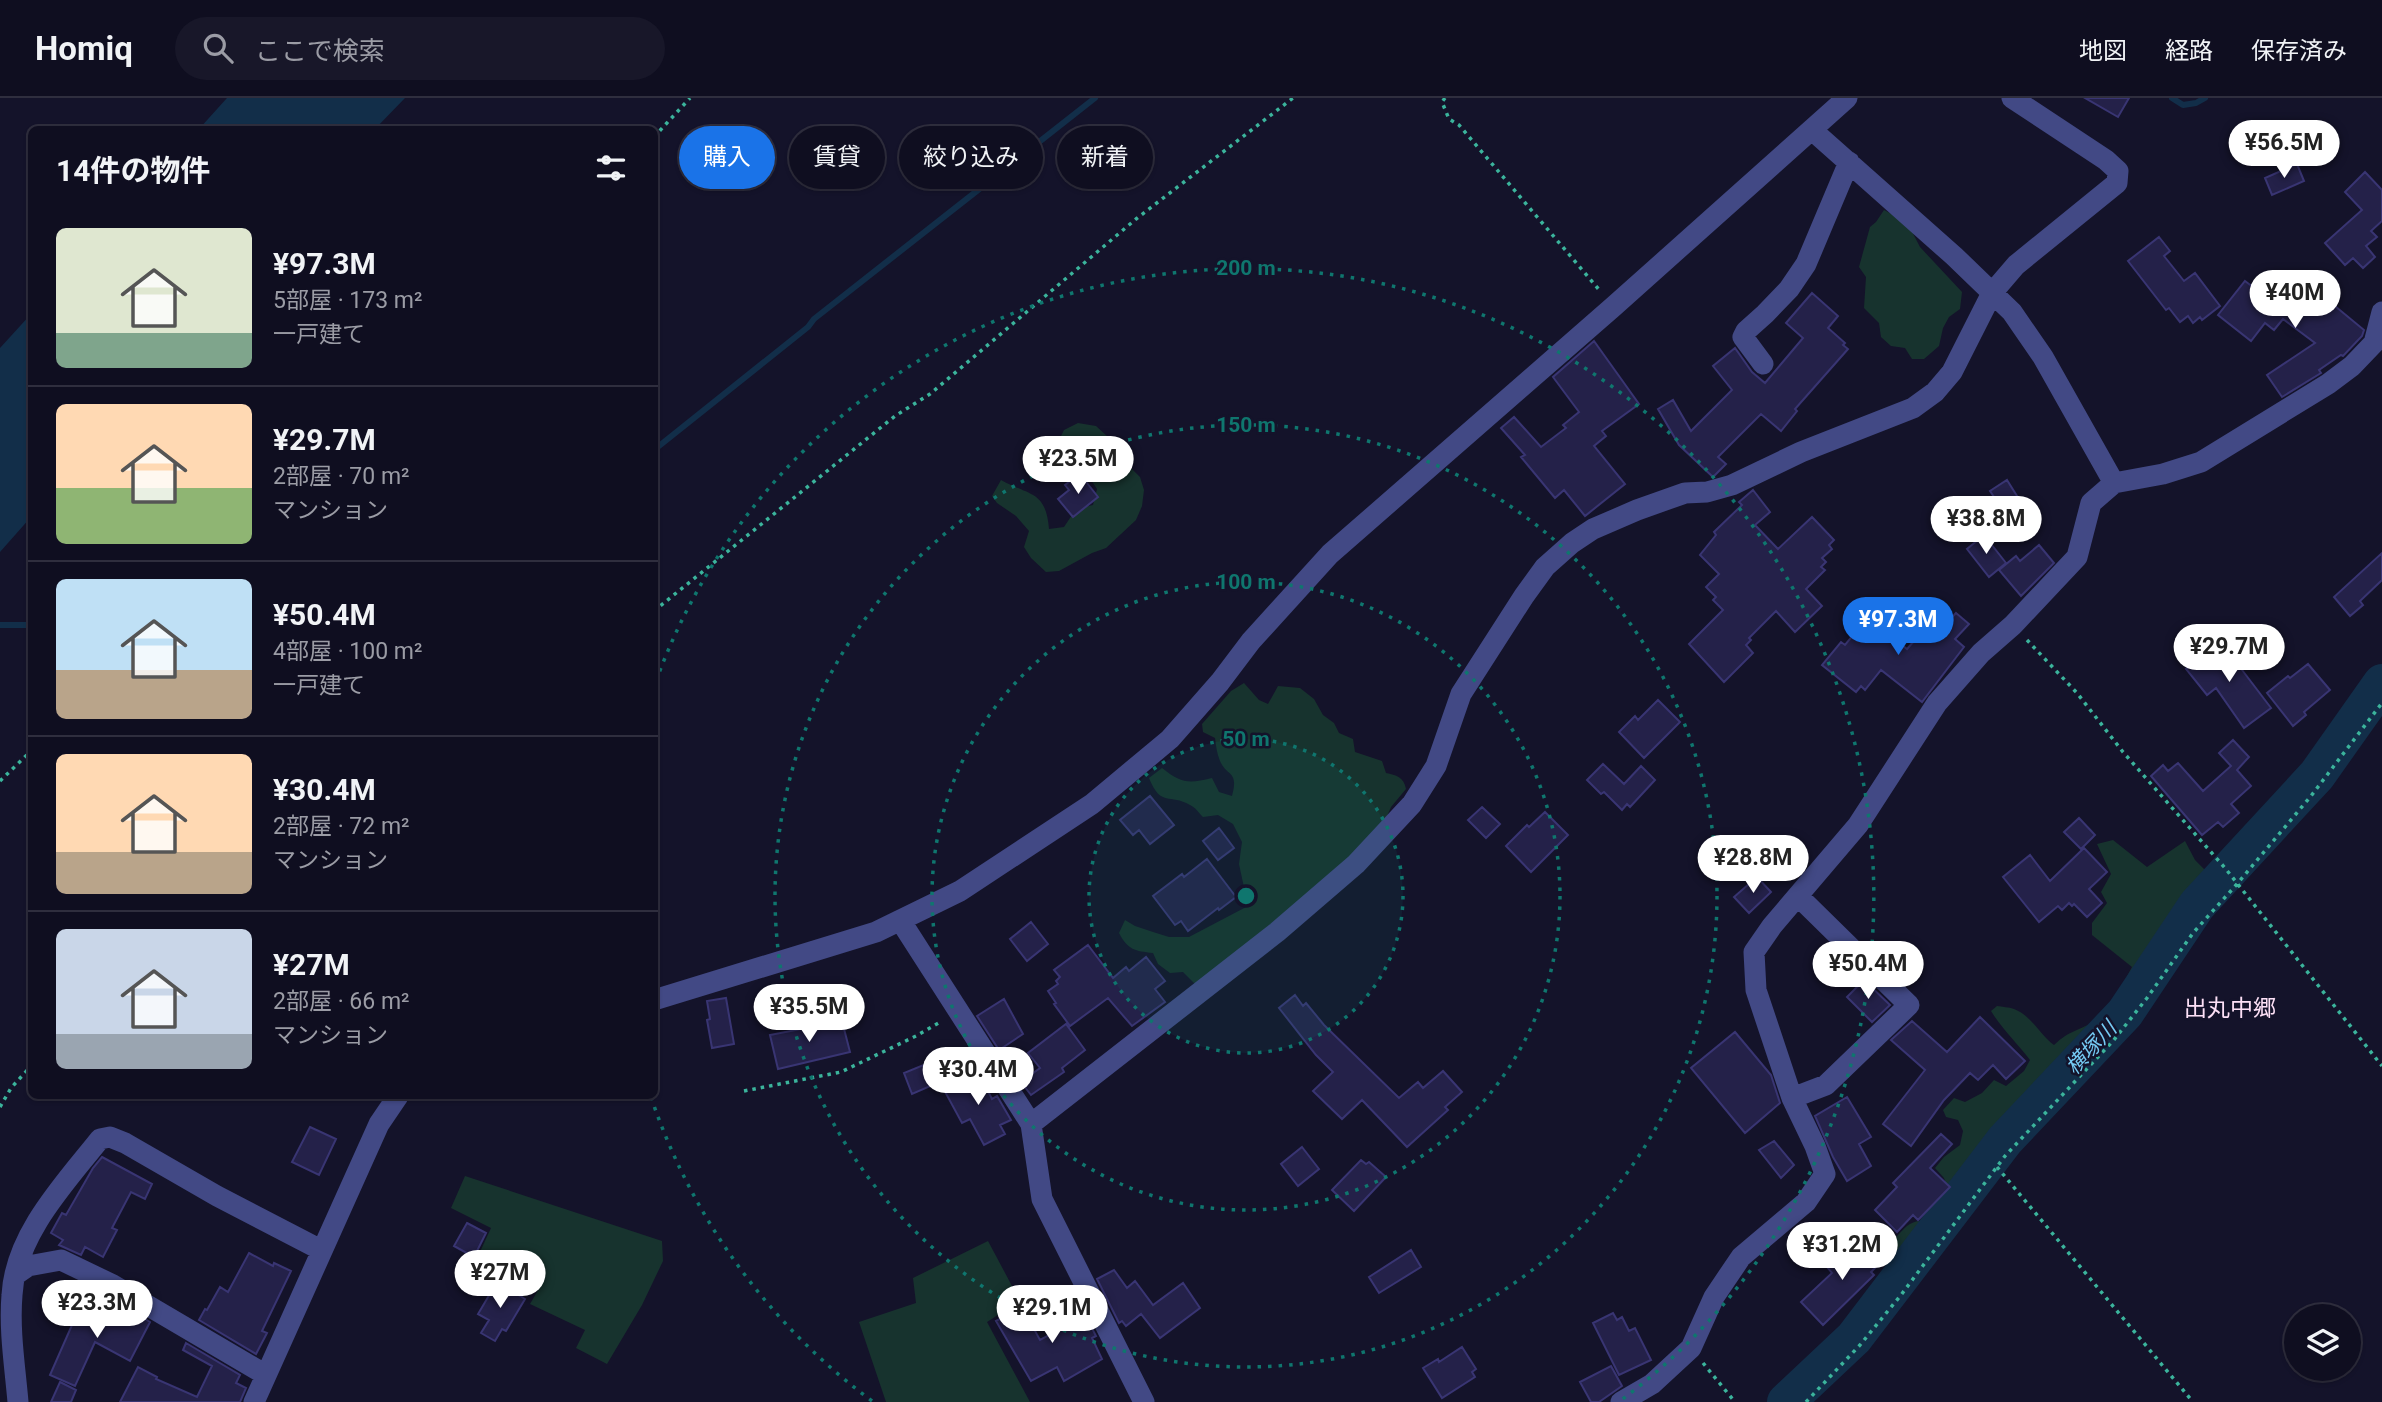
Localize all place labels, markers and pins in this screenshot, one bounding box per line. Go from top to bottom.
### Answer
pin: ¥56.5M [2227,120,2341,180]
pin: ¥40M [2254,271,2336,330]
pin: ¥23.5M [1021,436,1135,496]
pin: ¥38.8M [1929,496,2043,556]
pin: ¥97.3M [1841,598,1955,657]
pin: ¥29.7M [2172,624,2286,684]
pin: ¥28.8M [1696,836,1810,895]
centre of rings [1234,884,1258,908]
pin: ¥50.4M [1811,942,1925,1001]
pin: ¥35.5M [752,984,866,1044]
pin: ¥30.4M [921,1048,1035,1107]
pin: ¥31.2M [1785,1222,1899,1282]
pin: ¥27M [459,1250,541,1310]
pin: ¥23.3M [40,1280,154,1340]
pin: ¥29.1M [995,1286,1109,1345]

